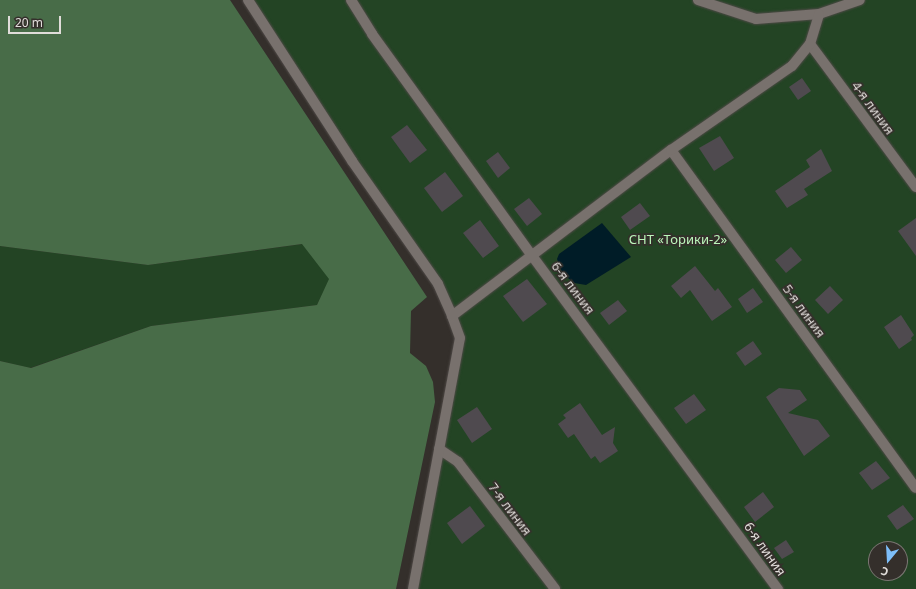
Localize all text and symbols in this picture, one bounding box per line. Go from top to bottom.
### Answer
scale bar [10,8,63,34]
text: 20 m [15,14,43,31]
street label: 4-я линия [849,78,897,138]
park label: СНТ «Торики-2» [629,231,727,247]
street label: 6-я линия [548,259,598,317]
street label: 5-я линия [780,281,828,341]
street label: 7-я линия [485,480,535,538]
street label: 6-я линия [741,519,789,579]
north arrow [868,541,908,581]
text: С [879,564,890,580]

